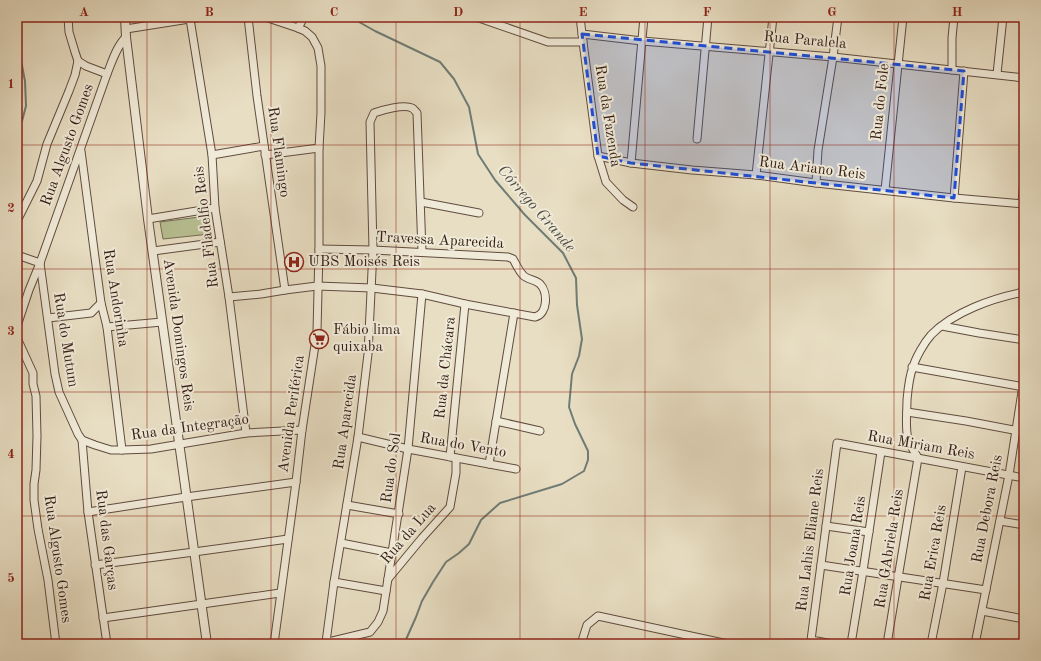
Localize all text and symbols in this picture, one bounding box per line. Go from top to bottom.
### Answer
text: A [79,6,89,19]
text: B [204,6,214,19]
text: C [330,6,338,19]
text: D [453,6,463,19]
text: E [579,6,588,19]
text: F [703,6,712,19]
text: G [827,6,837,19]
text: H [952,6,963,19]
street label: Rua Paralela [763,30,848,52]
street label: Rua do Fole [870,63,893,141]
street label: Rua da Fazenda [592,64,623,169]
text: 1 [7,78,15,91]
street label: Rua Algusto Gomes [39,82,97,208]
street label: Rua Flamingo [264,106,292,198]
street label: Rua Ariano Reis [758,155,866,183]
water label: Córrego Grande [494,162,578,256]
street label: Rua Filadelfio Reis [192,165,222,289]
text: 2 [7,202,15,215]
street label: Travessa Aparecida [376,230,505,252]
street label: Rua Andorinha [100,248,130,349]
hospital icon: UBS Moisés Reis [283,251,305,273]
place label: UBS Moisés Reis [308,255,420,270]
street label: Avenida Domingos Reis [160,258,196,412]
street label: Rua do Mutum [50,292,80,388]
street label: Rua da Chácara [433,315,459,420]
place label: Fábio lima quixaba [333,323,401,355]
text: 3 [7,325,15,338]
supermarket icon: Fábio lima quixaba [308,328,330,350]
street label: Avenida Periférica [276,354,308,474]
street label: Rua Aparecida [332,373,360,471]
street label: Rua da Integração [130,412,250,444]
street label: Rua Miriam Reis [866,429,976,463]
street label: Rua do Vento [419,431,507,461]
street label: Rua do Sol [380,432,404,504]
text: 4 [7,448,15,461]
street label: Rua Debora Reis [970,454,1006,564]
street label: Rua Lahis Eliane Reis [795,468,827,612]
street label: Rua GAbriela Reis [873,488,907,610]
street label: Rua das Garças [92,489,120,591]
street label: Rua Algusto Gomes [41,494,73,624]
street label: Rua Joana Reis [839,495,869,597]
street label: Rua da Lua [379,500,440,567]
street label: Rua Erica Reis [918,504,950,602]
text: 5 [7,572,15,585]

